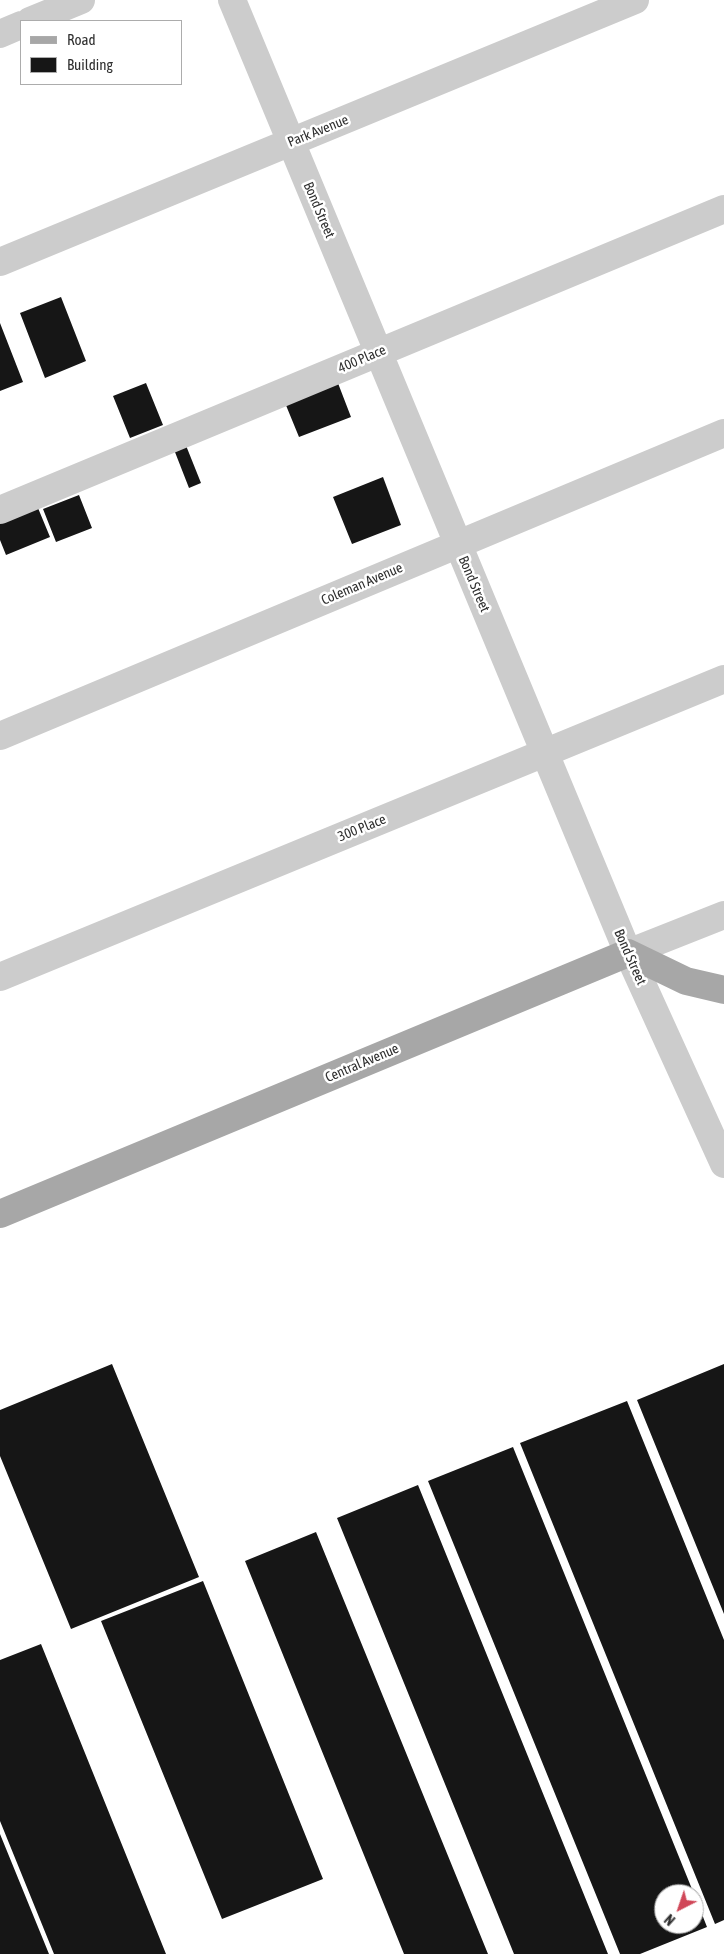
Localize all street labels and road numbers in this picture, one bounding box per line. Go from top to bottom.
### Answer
street label: Park Avenue [285,111,351,151]
street label: Bond Street [300,179,338,241]
street label: 400 Place [336,341,388,377]
street label: Bond Street [455,553,493,615]
street label: Coleman Avenue [319,559,405,609]
street label: 300 Place [336,811,388,845]
street label: Bond Street [610,927,650,987]
street label: Central Avenue [323,1040,401,1086]

